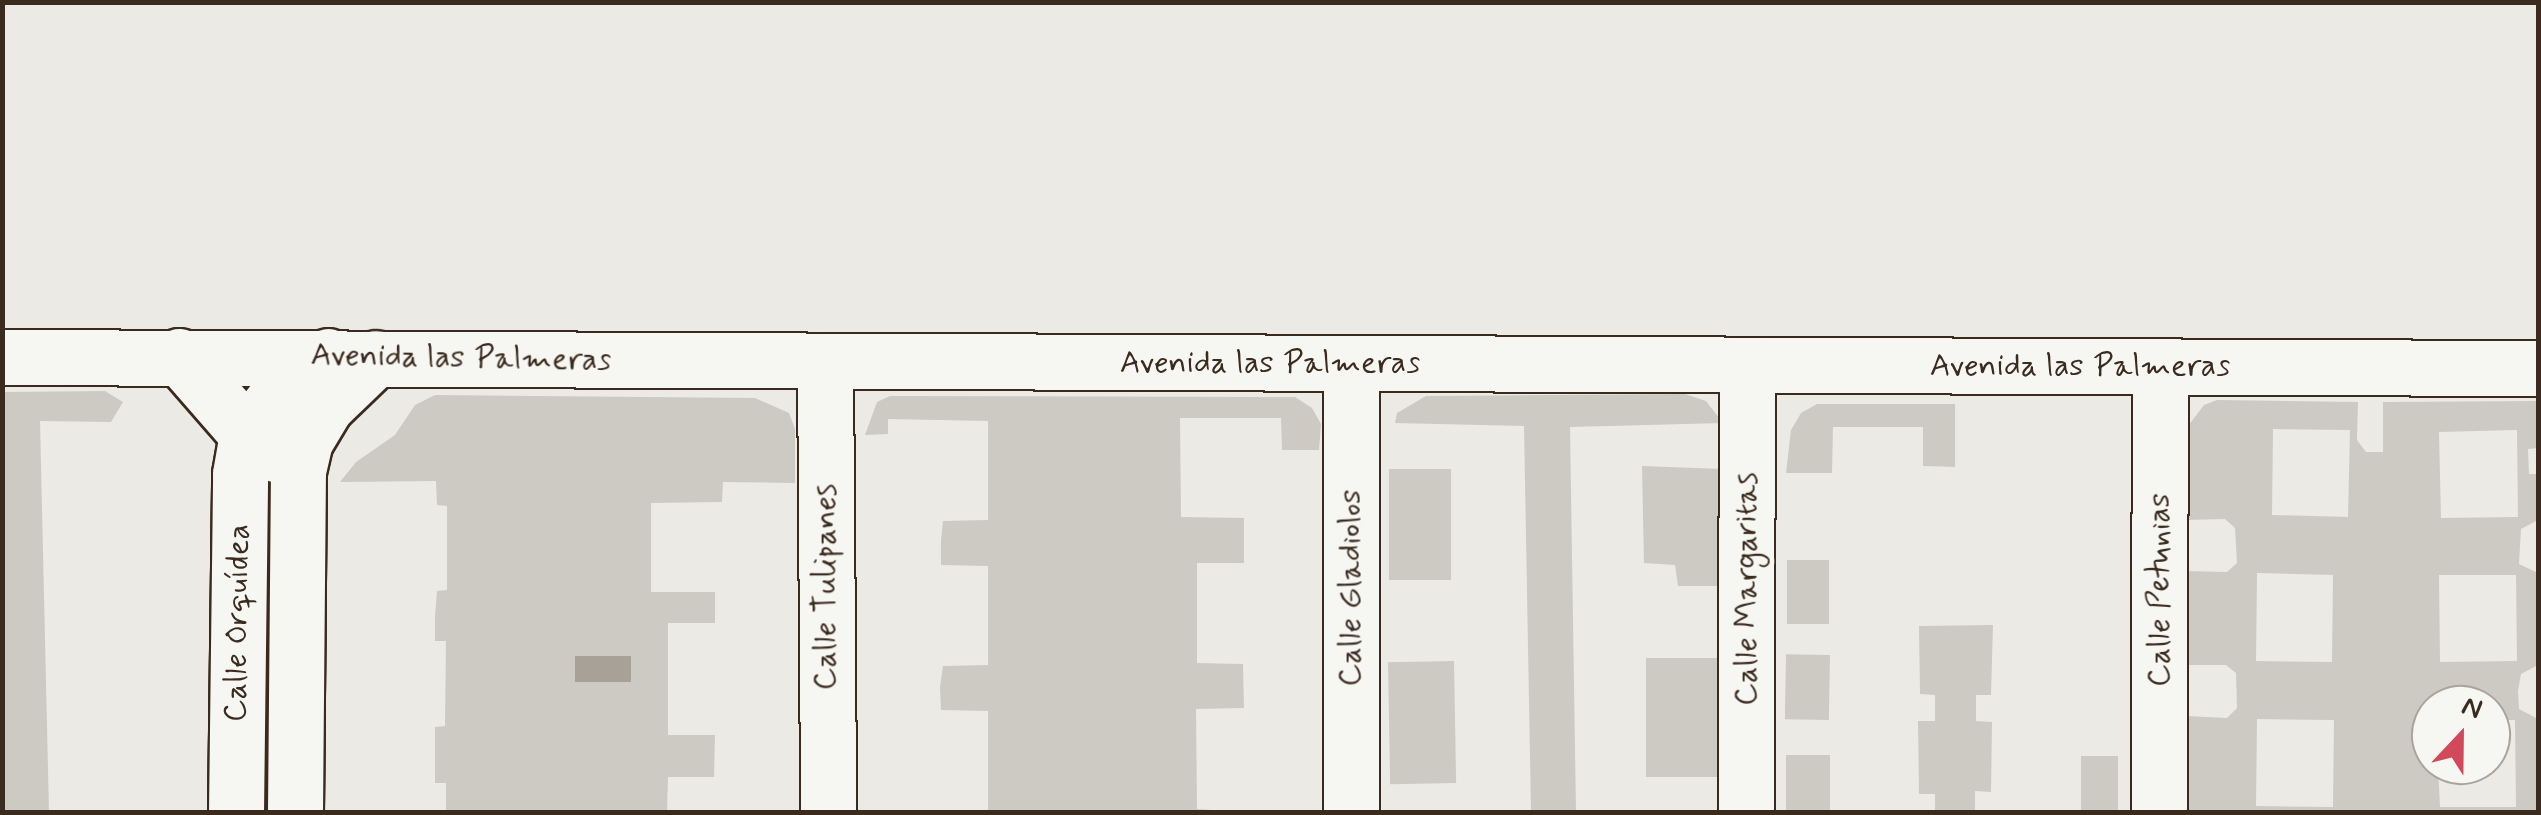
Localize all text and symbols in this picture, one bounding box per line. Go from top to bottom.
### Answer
street label: Avenida las Palmeras [310,336,612,380]
street label: Avenida las Palmeras [1120,344,1420,382]
street label: Avenida las Palmeras [1930,347,2230,385]
street label: Calle Margaritas [1728,476,1766,702]
street label: Calle Tulipanes [807,488,845,686]
street label: Calle Gladiolos [1332,490,1370,686]
street label: Calle Petunias [2141,493,2179,687]
street label: Calle Orquídea [217,525,259,721]
north arrow [2411,685,2511,785]
text: N [2456,688,2487,729]

